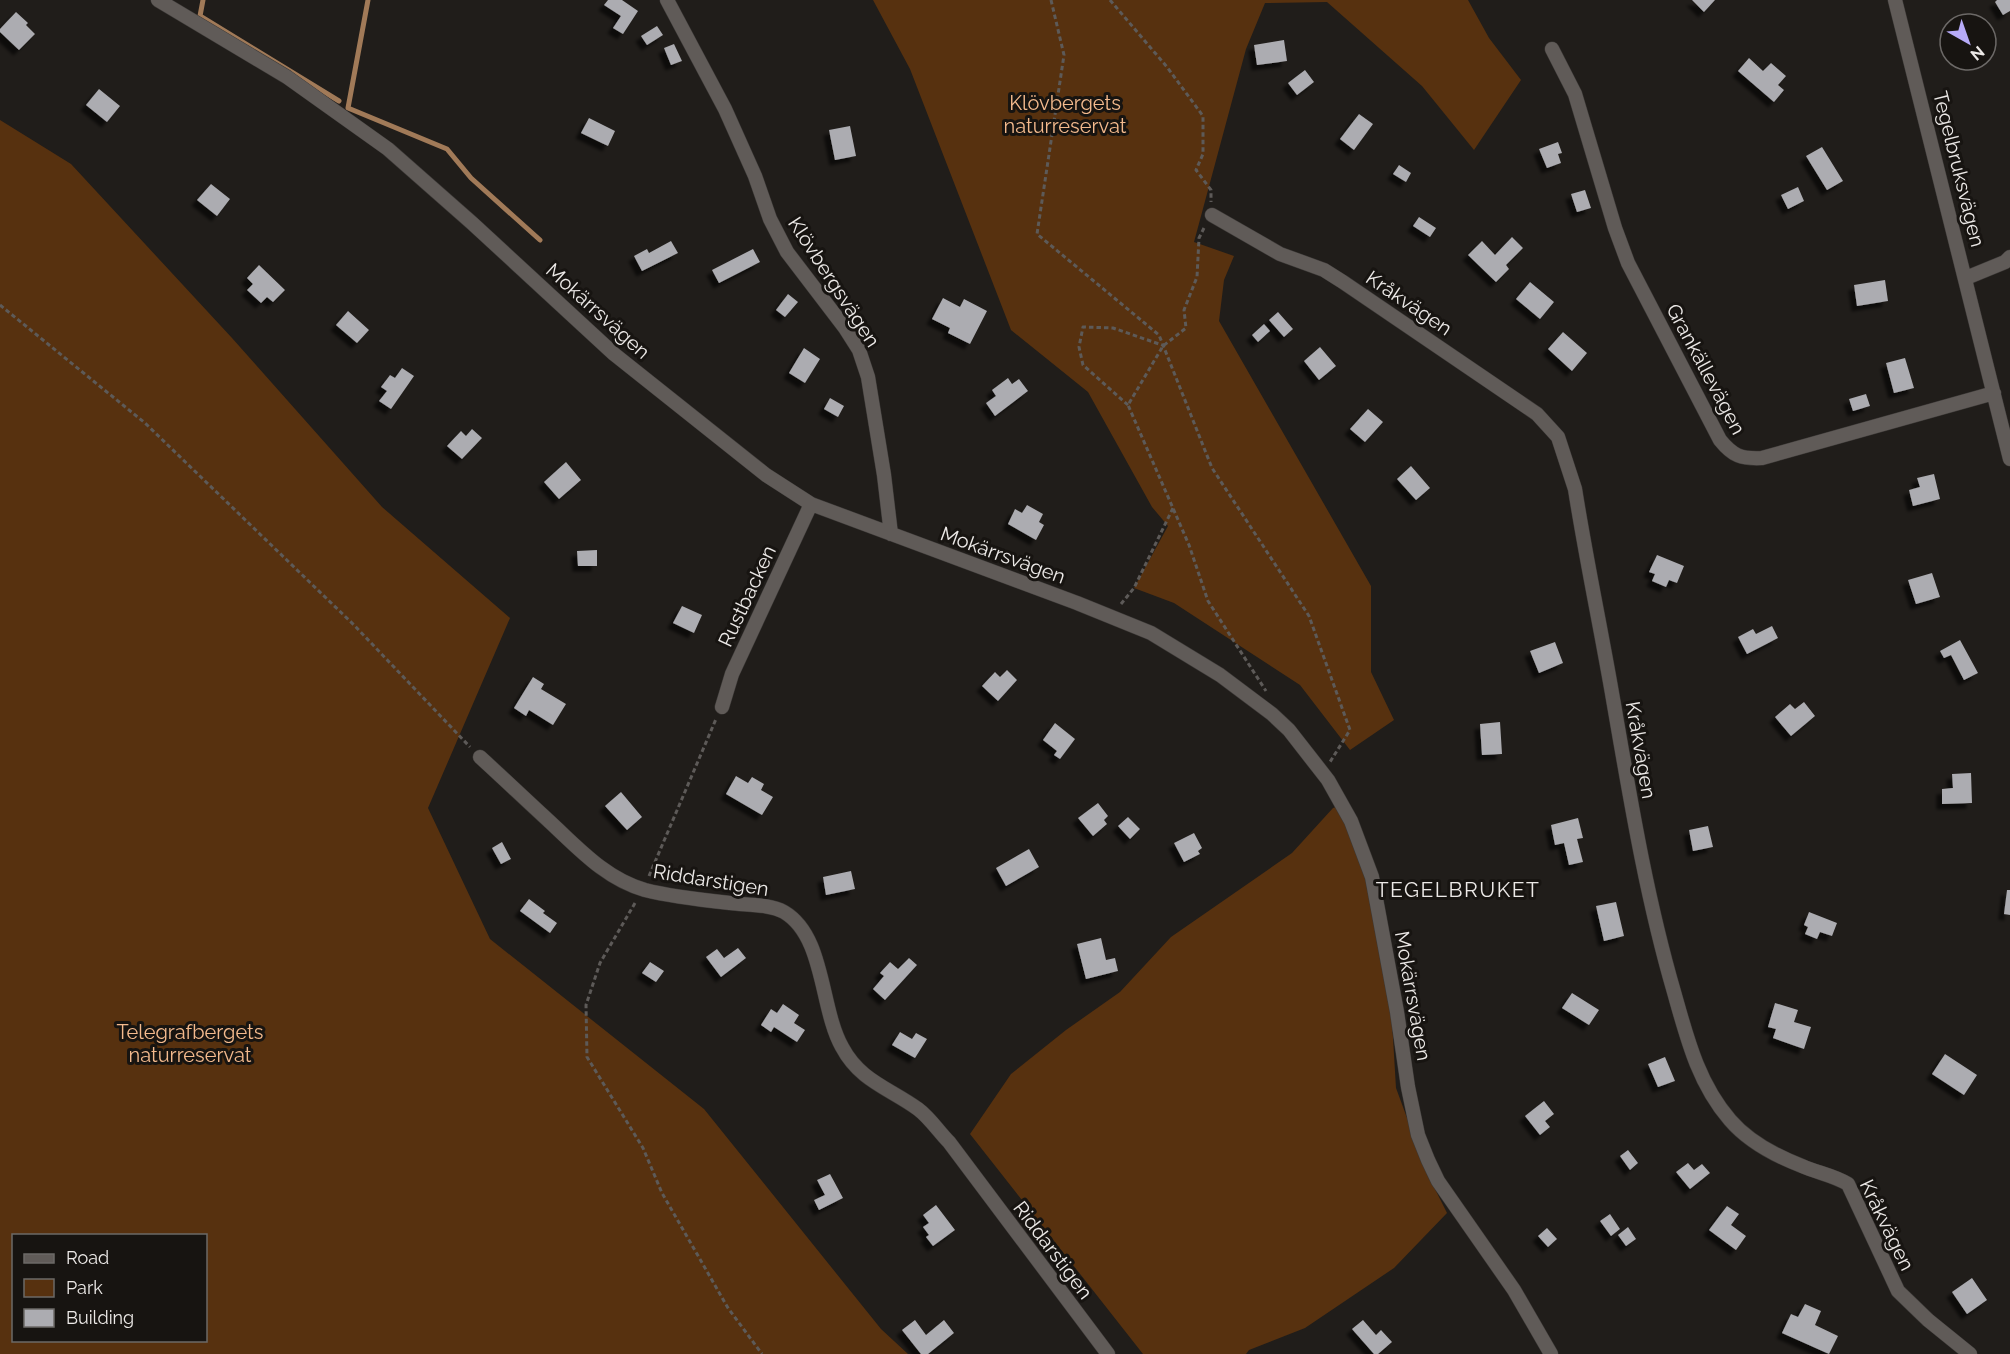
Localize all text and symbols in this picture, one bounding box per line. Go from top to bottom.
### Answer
north arrow [1938,12,1998,72]
text: N [1967,42,1988,64]
street label: Tegelbruksvägen [1928,89,1990,249]
park label: Klövbergets naturreservat [1004,91,1127,138]
street label: Klövbergsvägen [783,212,885,352]
street label: Mokärrsvägen [541,258,655,364]
street label: Kråkvägen [1361,266,1457,340]
street label: Grankällevägen [1661,299,1751,439]
street label: Mokärrsvägen [937,521,1069,589]
street label: Rustbacken [713,542,781,650]
street label: Kråkvägen [1621,699,1661,801]
street label: Riddarstigen [652,859,770,901]
district label: TEGELBRUKET [1376,877,1540,902]
street label: Mokärrsvägen [1390,929,1436,1063]
park label: Telegrafbergets naturreservat [117,1020,263,1067]
street label: Kråkvägen [1855,1176,1919,1274]
street label: Riddarstigen [1008,1196,1098,1304]
legend [12,1234,207,1342]
text: Road [66,1247,109,1268]
text: Park [66,1277,103,1298]
text: Building [66,1307,134,1328]

